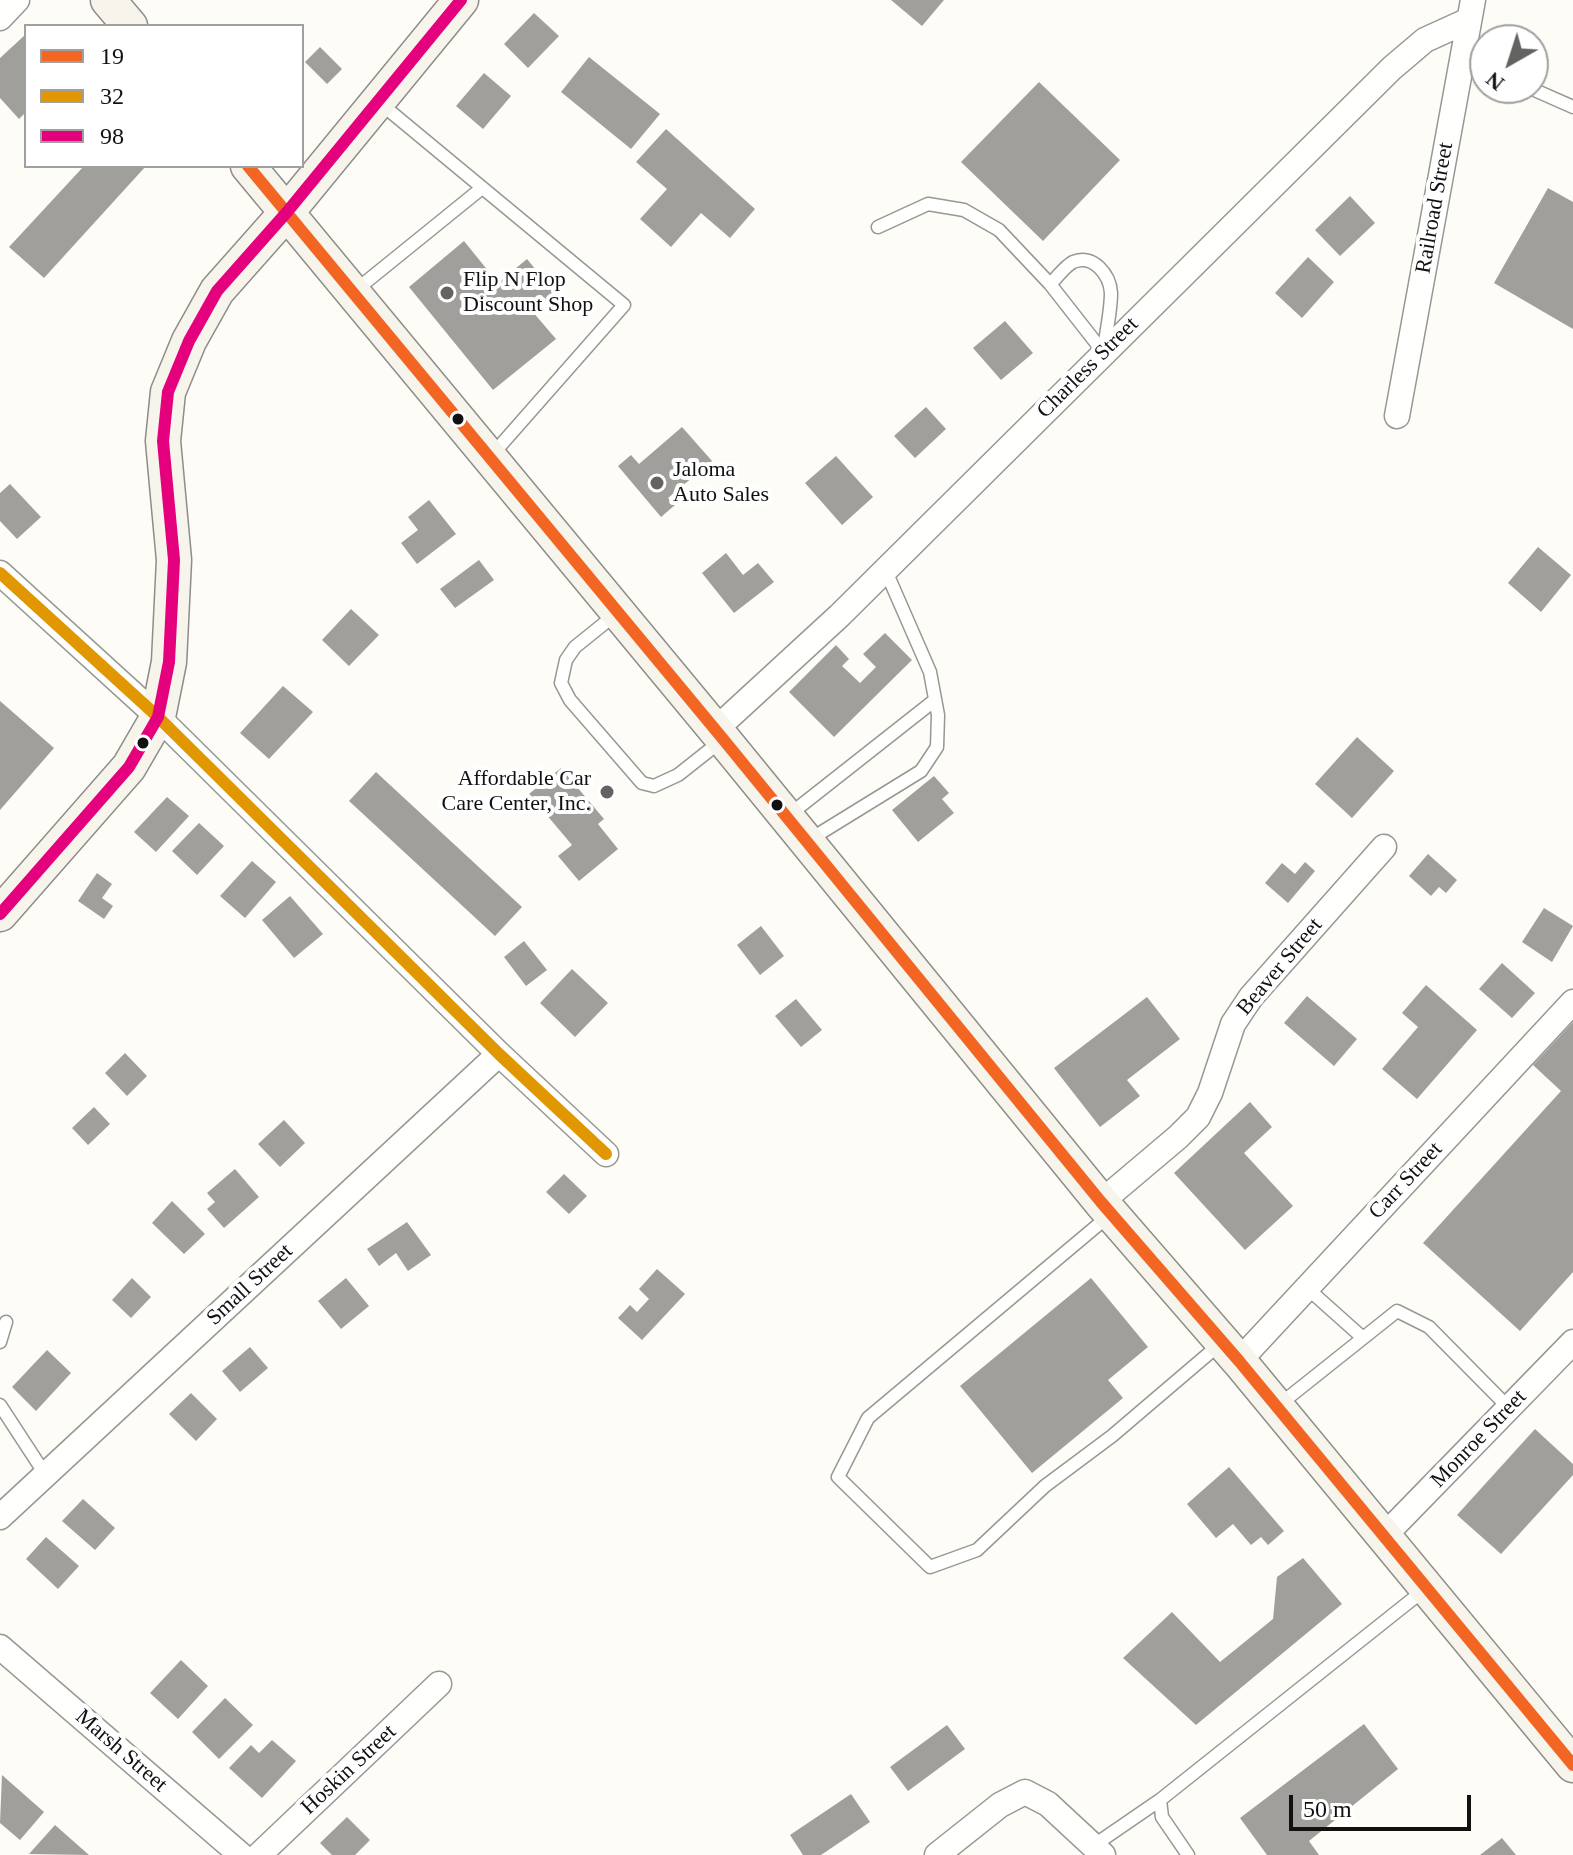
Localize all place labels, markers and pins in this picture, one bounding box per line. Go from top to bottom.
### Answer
place label: Flip N Flop Discount Shop [463,267,593,318]
marker: Flip N Flop Discount Shop [438,284,456,302]
unlabelled marker [450,411,466,427]
place label: Jaloma Auto Sales [673,457,769,508]
marker: Jaloma Auto Sales [648,474,666,492]
unlabelled marker [135,735,151,751]
place label: Affordable Car Care Center, Inc. [442,766,591,818]
marker: Affordable Car Care Center, Inc. [598,783,616,801]
unlabelled marker [769,797,785,813]

